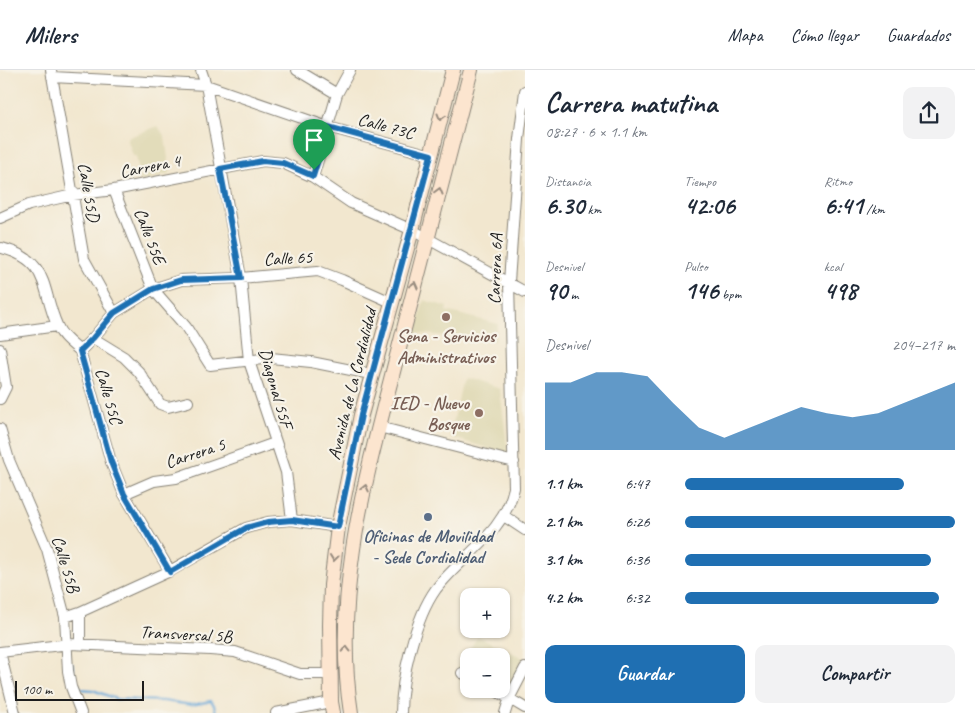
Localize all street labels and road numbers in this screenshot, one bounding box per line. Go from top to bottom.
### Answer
street label: Calle 73C [355,108,419,145]
street label: Carrera 4 [118,149,184,183]
street label: Calle 55D [73,161,105,225]
street label: Calle 55E [129,205,172,270]
street label: Carrera 6A [483,232,507,305]
street label: Calle 65 [263,246,314,270]
street label: Avenida de La Cordialidad [323,303,382,462]
street label: Diagonal 55F [254,346,299,434]
street label: Calle 55C [91,365,128,429]
street label: Carrera 5 [162,433,228,473]
street label: Calle 55B [47,533,86,597]
street label: Transversal 5B [140,621,234,647]

